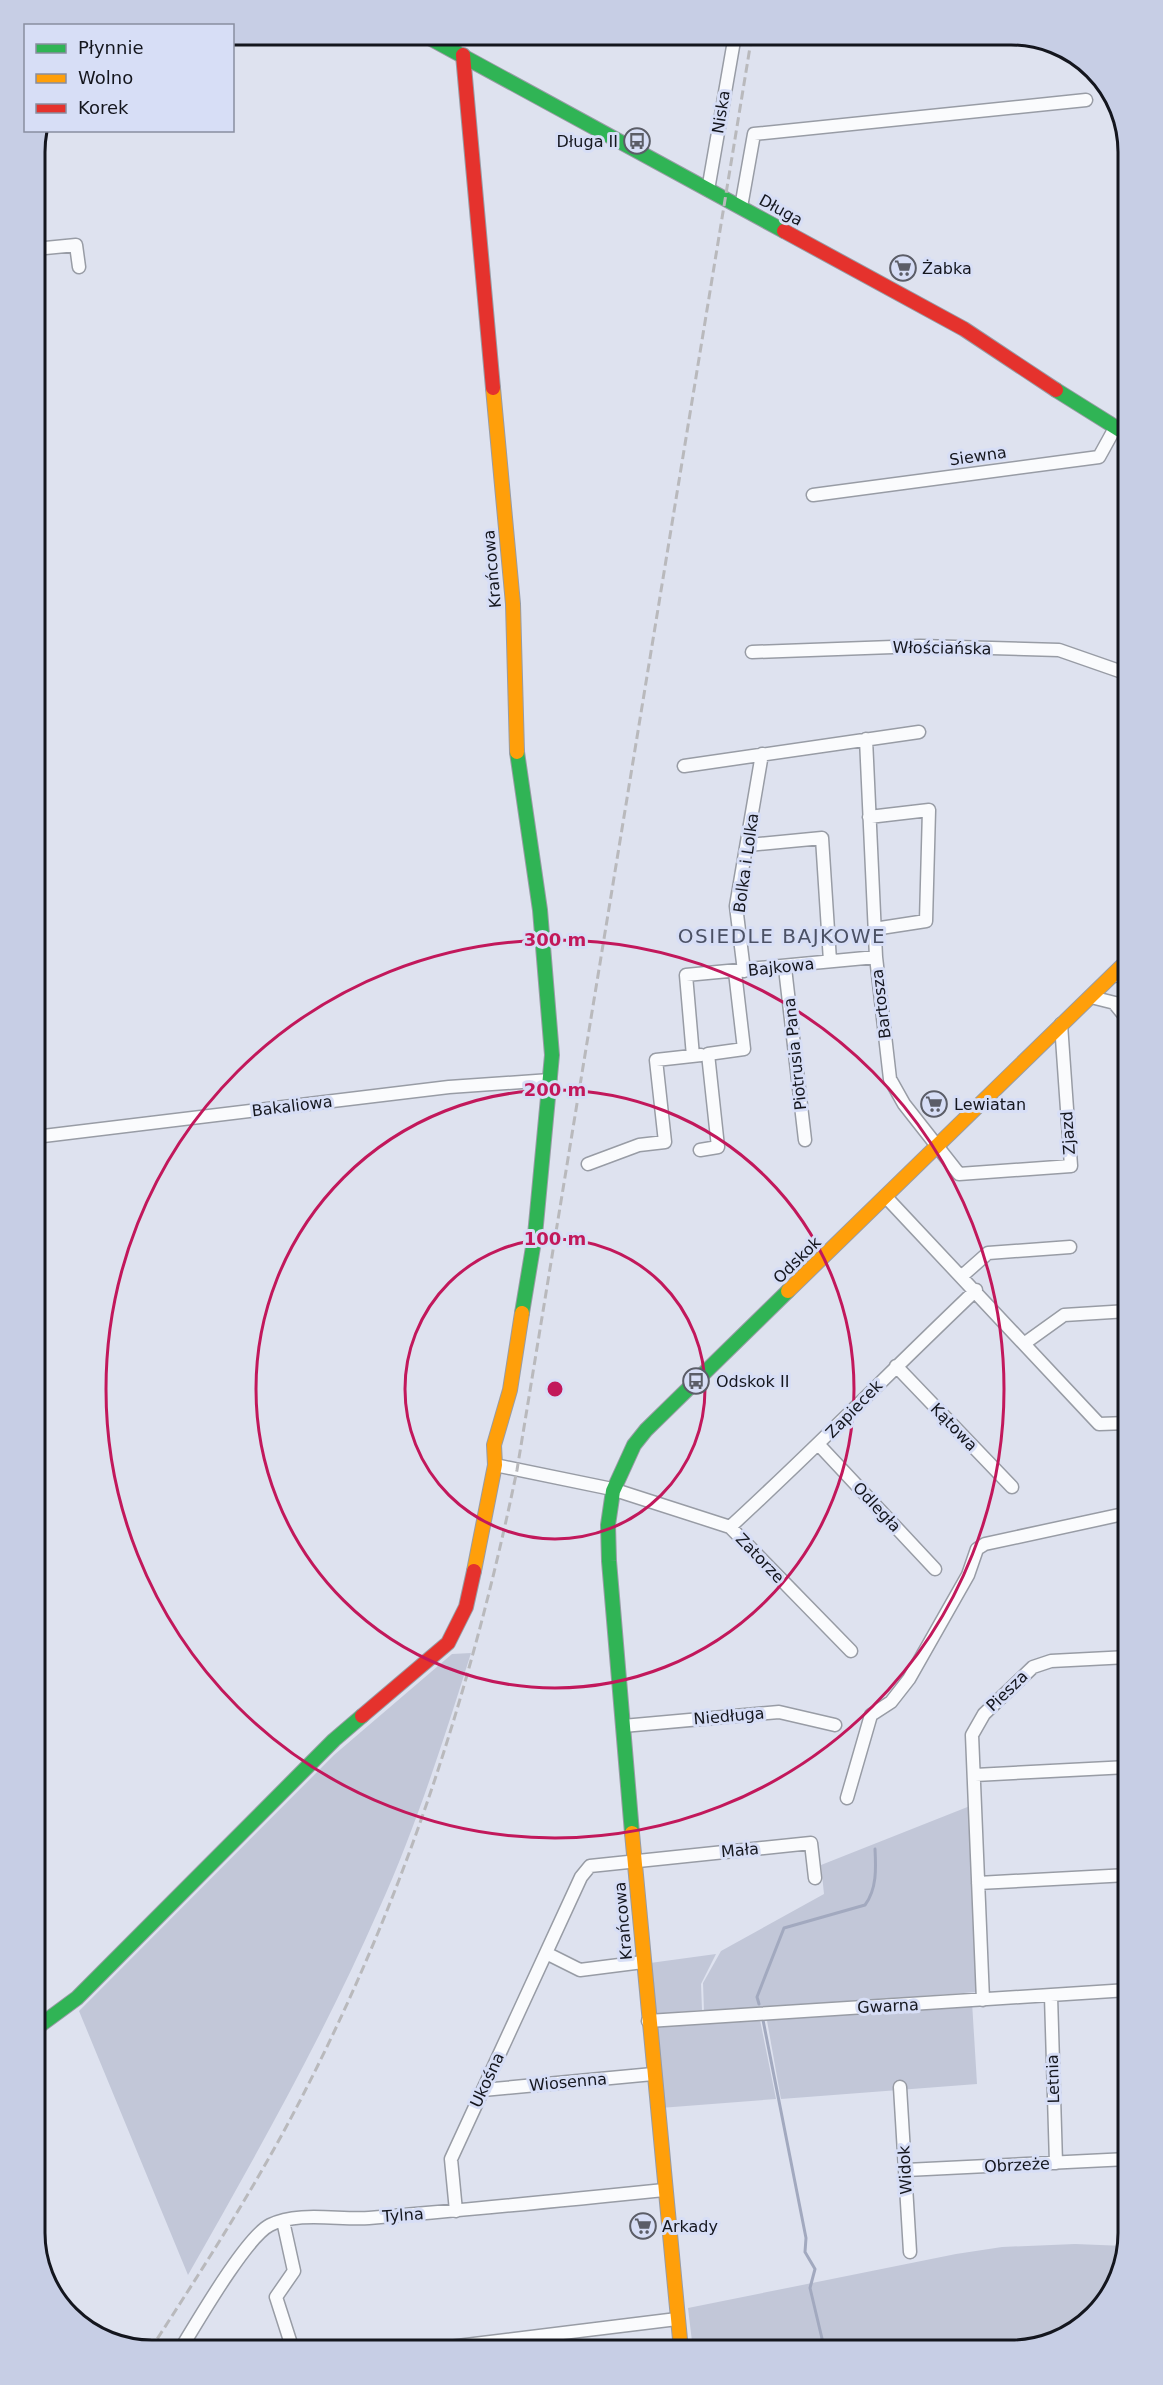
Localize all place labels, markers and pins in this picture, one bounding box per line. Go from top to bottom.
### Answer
bus stop icon: Długa II [622,126,652,156]
place label: Długa II [557,132,618,151]
supermarket icon: Żabka [888,253,918,283]
place label: Żabka [922,259,972,278]
supermarket icon: Lewiatan [919,1089,949,1119]
place label: Lewiatan [954,1095,1026,1114]
bus stop icon: Odskok II [681,1366,711,1396]
place label: Odskok II [716,1372,789,1391]
centre of rings [545,1379,565,1399]
supermarket icon: Arkady [628,2211,658,2241]
place label: Arkady [662,2217,718,2236]

